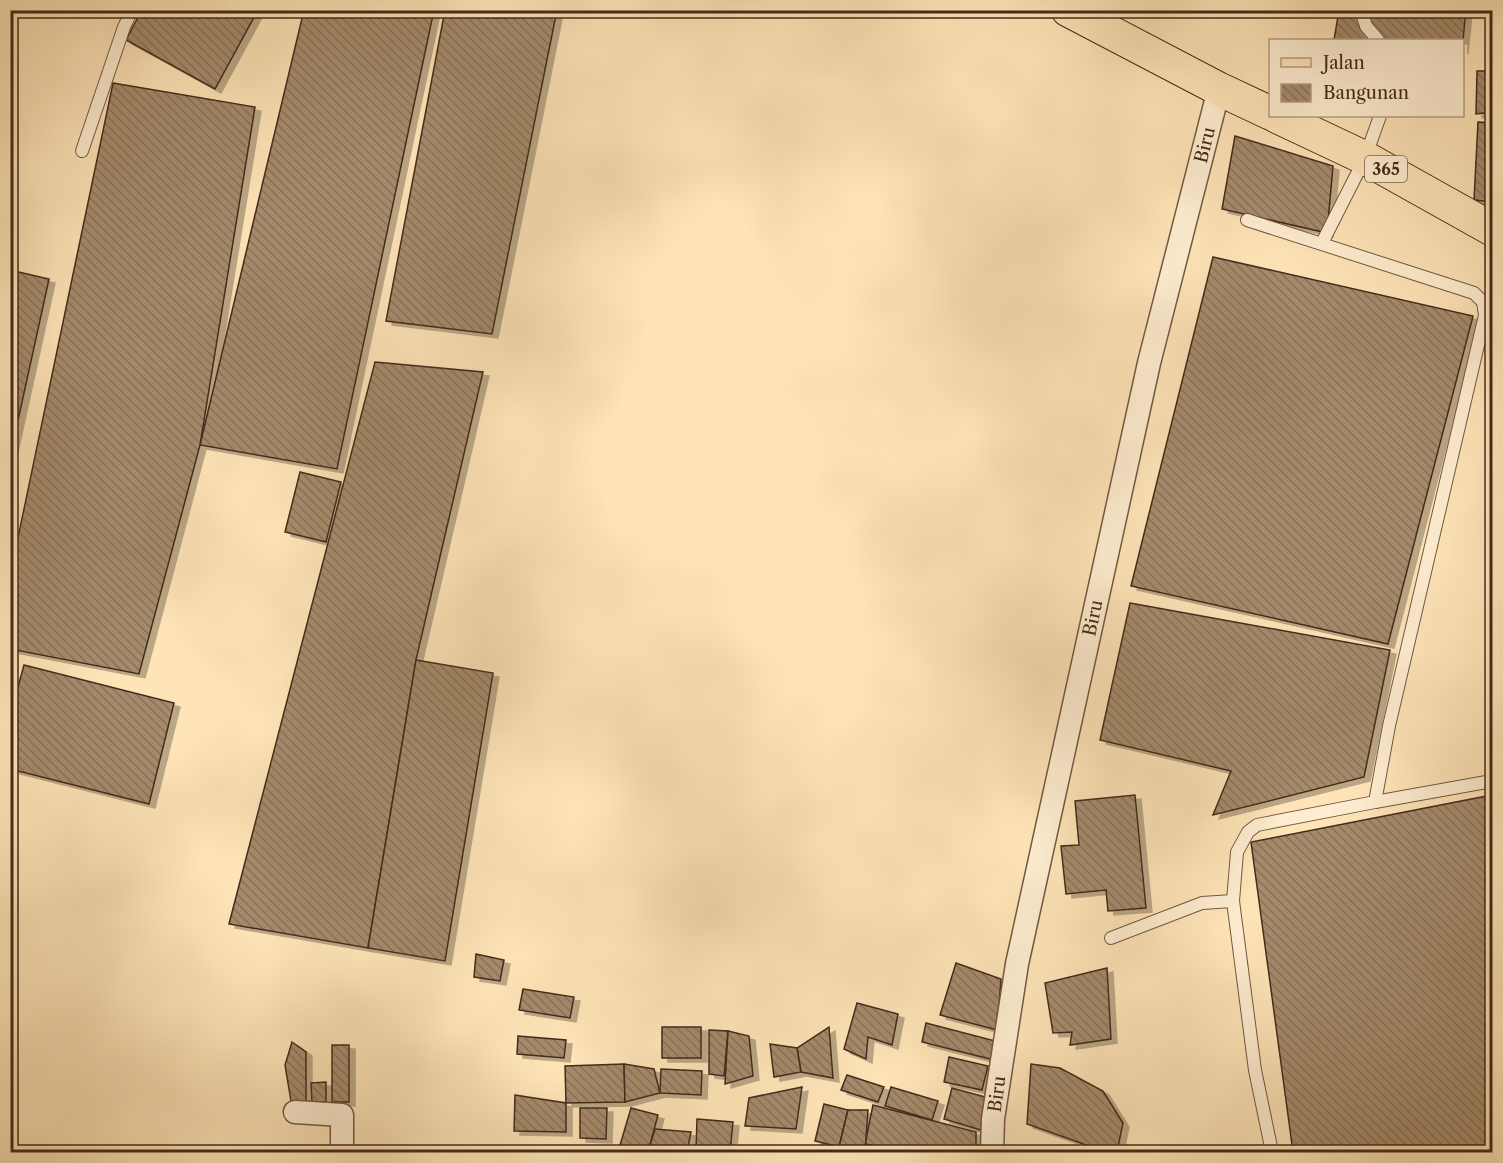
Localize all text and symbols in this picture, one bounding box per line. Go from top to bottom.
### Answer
legend [1269,39,1464,117]
text: Jalan [1320,52,1365,74]
text: Bangunan [1323,82,1409,104]
street label: Biru [1190,125,1220,165]
road number: 365 [1365,156,1407,182]
street label: Biru [1078,598,1108,638]
street label: Biru [984,1074,1010,1114]

